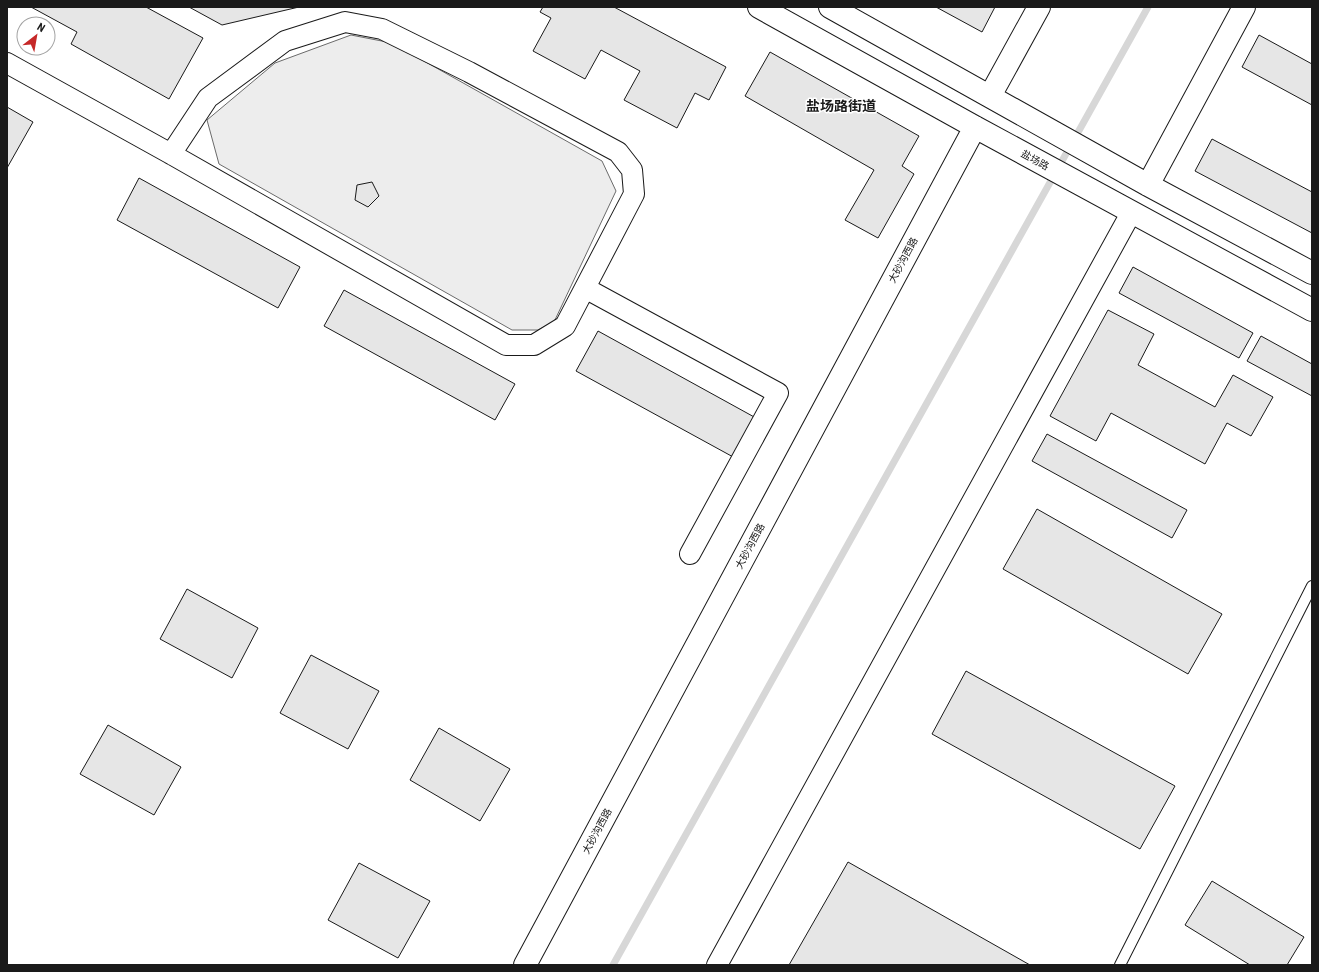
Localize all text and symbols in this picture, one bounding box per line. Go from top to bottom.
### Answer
north arrow [16,16,56,56]
text: N [35,21,47,35]
district label: 盐场路街道 [806,98,876,114]
street label: 盐场路 [1019,148,1051,172]
street label: 大砂沟西路 [886,235,920,285]
street label: 大砂沟西路 [733,521,767,571]
street label: 大砂沟西路 [580,806,614,856]

